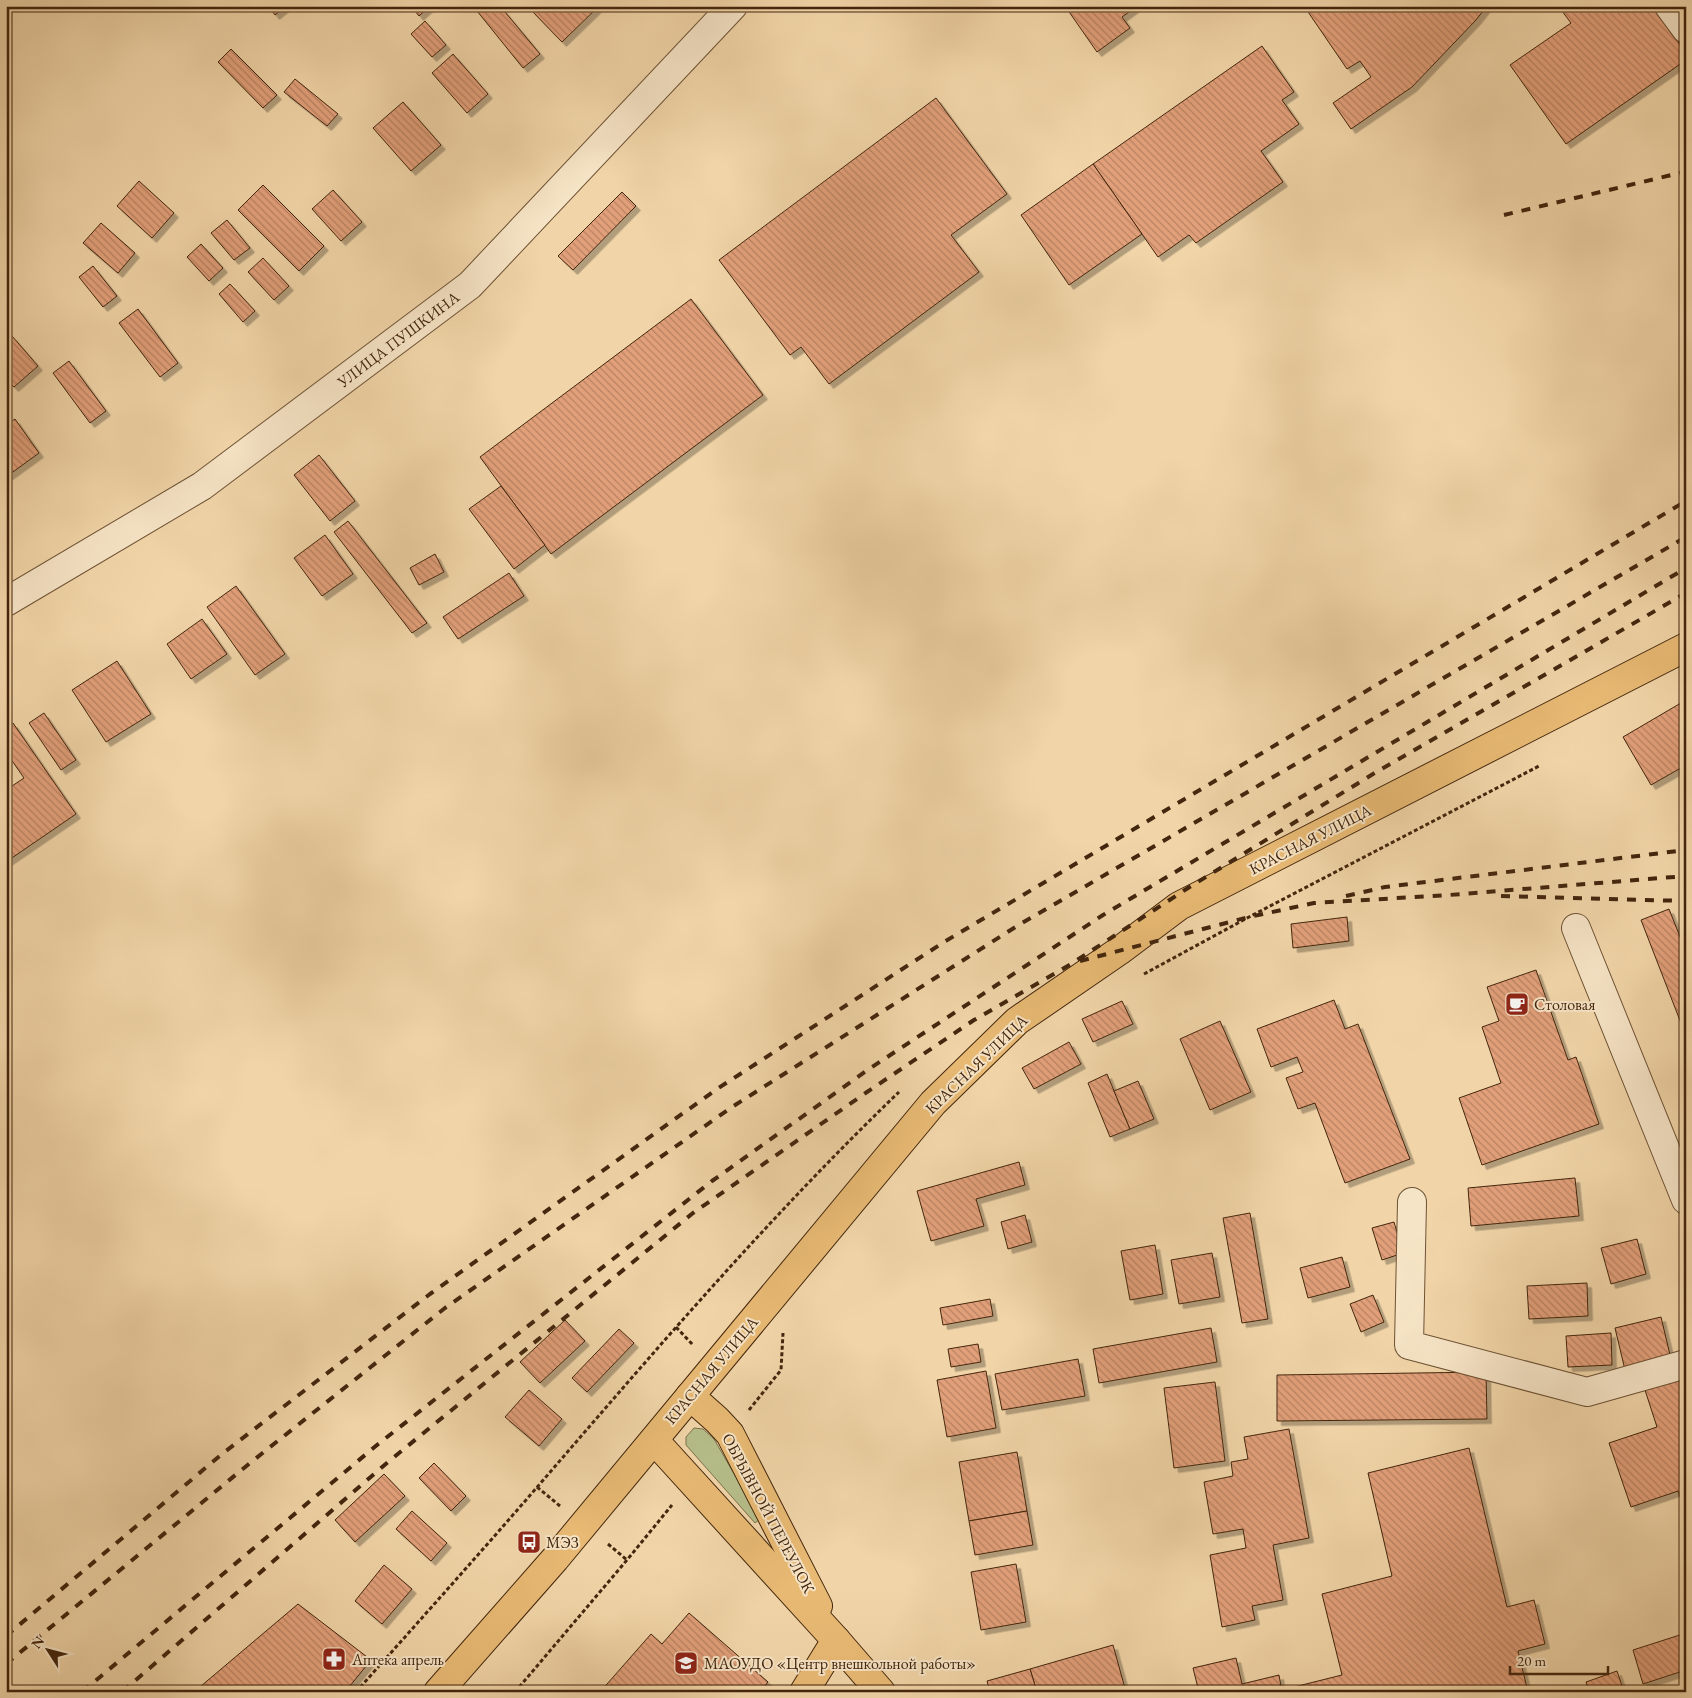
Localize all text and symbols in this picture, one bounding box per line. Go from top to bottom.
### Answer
street label: УЛИЦА ПУШКИНА [332,286,464,393]
street label: КРАСНАЯ УЛИЦА [1245,799,1376,879]
cafe icon: Столовая [1504,991,1530,1017]
place label: Столовая [1534,994,1595,1015]
street label: КРАСНАЯ УЛИЦА [921,1009,1033,1119]
street label: КРАСНАЯ УЛИЦА [660,1311,763,1429]
street label: ОБРЫВНОЙ ПЕРЕУЛОК [717,1430,820,1597]
bus stop icon: МЭЗ [516,1529,542,1555]
place label: МЭЗ [546,1532,579,1553]
north arrow [22,1626,72,1676]
text: N [27,1632,48,1652]
scale bar [1510,1643,1607,1675]
pharmacy icon: Аптека апрель [321,1646,347,1672]
place label: Аптека апрель [351,1649,444,1670]
school or university icon: МАОУДО «Центр внешкольной работы» [673,1650,699,1676]
text: 20 m [1517,1651,1546,1670]
place label: МАОУДО «Центр внешкольной работы» [704,1653,976,1674]

